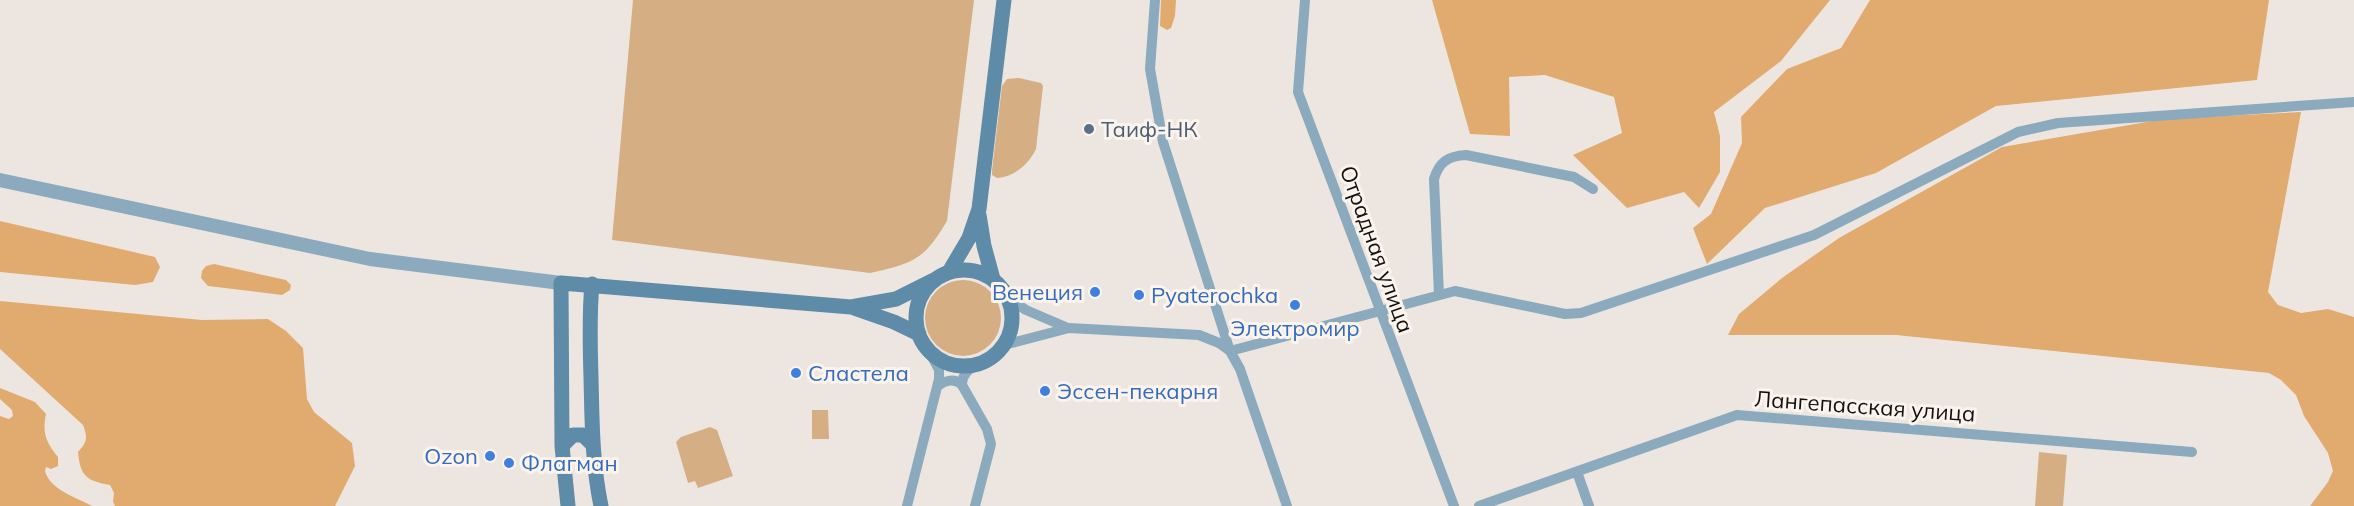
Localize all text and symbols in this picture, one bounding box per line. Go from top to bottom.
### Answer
place label: Таиф-НК [1101,115,1198,143]
marker: Таиф-НК [1082,122,1096,136]
street label: Отрадная улица [1334,162,1420,336]
place label: Венеция [992,278,1083,306]
place label: Pyaterochka [1151,281,1278,309]
marker: Венеция [1088,285,1102,299]
marker: Pyaterochka [1132,288,1146,302]
marker: Электромир [1288,298,1302,312]
place label: Электромир [1230,314,1360,342]
place label: Сластела [808,359,909,387]
marker: Сластела [789,366,803,380]
place label: Эссен-пекарня [1057,377,1218,405]
marker: Эссен-пекарня [1038,384,1052,398]
street label: Лангепасская улица [1754,384,1976,428]
place label: Ozon [424,442,478,470]
marker: Ozon [483,449,497,463]
place label: Флагман [521,449,618,477]
marker: Флагман [502,456,516,470]

